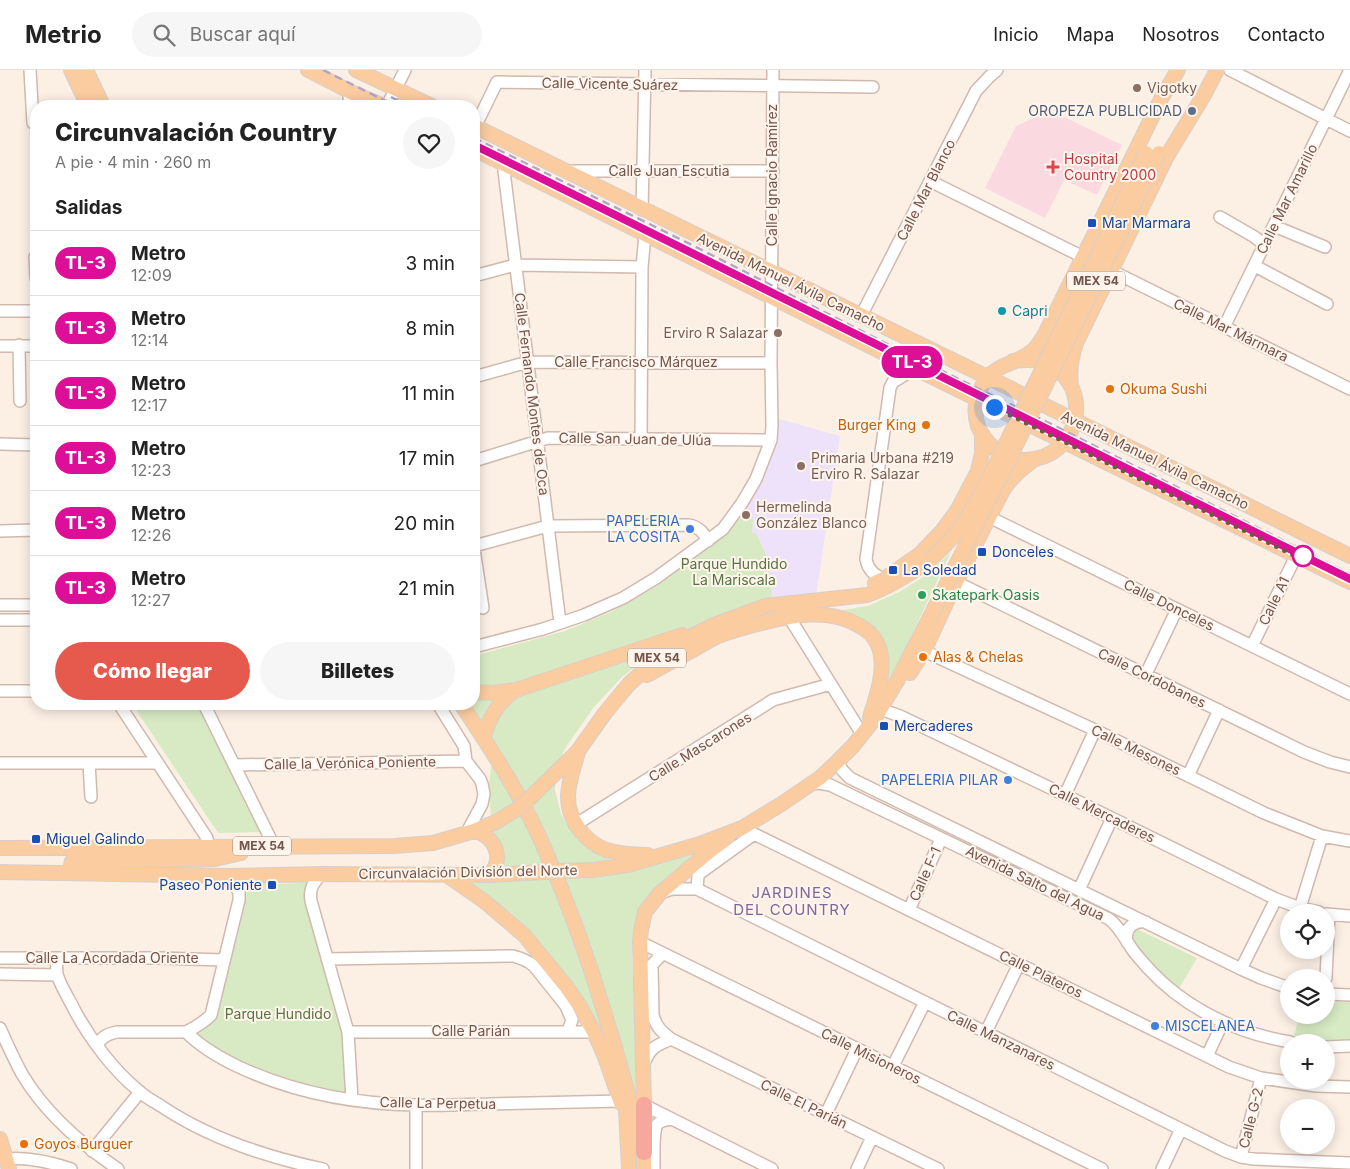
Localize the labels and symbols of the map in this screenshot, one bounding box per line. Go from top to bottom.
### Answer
street label: Calle Vicente Suárez [541,74,679,93]
place label: Vigotky [1147,79,1197,96]
marker: Vigotky [1131,82,1143,94]
place label: OROPEZA PUBLICIDAD [1028,102,1182,119]
street label: Calle Ignacio Ramírez [763,104,780,246]
marker: OROPEZA PUBLICIDAD [1186,105,1198,117]
street label: Calle Mar Blanco [893,136,958,243]
street label: Calle Mar Amarillo [1252,141,1321,257]
place label: Hospital Country 2000 [1064,150,1156,183]
marker: Hospital Country 2000 [1046,160,1060,174]
street label: Calle Juan Escutia [608,162,730,179]
place label: Mar Marmara [1102,214,1191,231]
marker: Mar Marmara [1086,217,1098,229]
street label: Avenida Manuel Ávila Camacho [694,229,888,335]
road number: MEX 54 [1067,272,1125,290]
street label: Calle Fernando Montes de Oca [512,292,553,496]
street label: Calle Mar Mármara [1171,294,1292,365]
place label: Capri [1012,302,1048,319]
marker: Capri [996,305,1008,317]
place label: Erviro R Salazar [664,324,768,341]
marker: Erviro R Salazar [772,327,784,339]
line badge: TL-3 [877,346,947,378]
street label: Calle Francisco Márquez [554,353,718,370]
place label: Okuma Sushi [1120,380,1207,397]
marker: Okuma Sushi [1104,383,1116,395]
your location [982,395,1007,420]
street label: Avenida Manuel Ávila Camacho [1058,407,1252,513]
place label: Burger King [838,416,916,433]
marker: Burger King [920,419,932,431]
street label: Calle San Juan de Ulúa [558,429,712,448]
place label: Primaria Urbana #219 Erviro R. Salazar [811,449,954,482]
marker: Primaria Urbana #219 Erviro R. Salazar [795,460,807,472]
place label: Hermelinda González Blanco [756,498,867,531]
marker: Hermelinda González Blanco [740,509,752,521]
place label: PAPELERIA LA COSITA [606,512,680,545]
marker: PAPELERIA LA COSITA [684,523,696,535]
place label: Donceles [992,543,1054,560]
unlabelled marker [1292,545,1314,567]
marker: Donceles [976,546,988,558]
park label: Parque Hundido La Mariscala [681,555,787,588]
place label: La Soledad [903,561,977,578]
marker: La Soledad [887,564,899,576]
street label: Calle A1 [1255,574,1293,628]
street label: Calle Donceles [1121,575,1217,634]
place label: Skatepark Oasis [932,586,1040,603]
marker: Skatepark Oasis [916,589,928,601]
street label: Calle Cordobanes [1095,644,1209,711]
road number: MEX 54 [628,648,686,668]
place label: Alas & Chelas [933,648,1024,665]
marker: Alas & Chelas [917,651,929,663]
street label: Calle Mascarones [645,708,754,785]
place label: Mercaderes [894,717,973,734]
marker: Mercaderes [878,720,890,732]
street label: Calle Mesones [1089,721,1184,779]
street label: Calle la Verónica Poniente [264,752,436,773]
place label: PAPELERIA PILAR [881,771,998,788]
marker: PAPELERIA PILAR [1002,774,1014,786]
street label: Calle Mercaderes [1046,779,1158,846]
place label: Miguel Galindo [46,830,145,847]
marker: Miguel Galindo [30,833,42,845]
road number: MEX 54 [233,836,291,856]
street label: Avenida Salto del Agua [963,842,1107,924]
street label: Calle F-1 [905,844,944,903]
street label: Circunvalación División del Norte [358,861,578,882]
place label: Paseo Poniente [159,876,262,893]
marker: Paseo Poniente [266,879,278,891]
district label: JARDINES DEL COUNTRY [733,883,851,919]
street label: Calle Plateros [997,946,1086,1001]
street label: Calle La Acordada Oriente [25,949,199,966]
park label: Parque Hundido [225,1005,331,1022]
street label: Calle Manzanares [944,1006,1058,1073]
place label: MISCELANEA [1165,1017,1256,1034]
marker: MISCELANEA [1149,1020,1161,1032]
street label: Calle Parián [432,1022,510,1039]
street label: Calle Misioneros [818,1024,924,1087]
street label: Calle El Parián [758,1075,850,1132]
street label: Calle G-2 [1235,1086,1266,1150]
street label: Calle La Perpetua [380,1093,496,1112]
place label: Goyos Burguer [34,1135,133,1152]
marker: Goyos Burguer [18,1138,30,1150]

